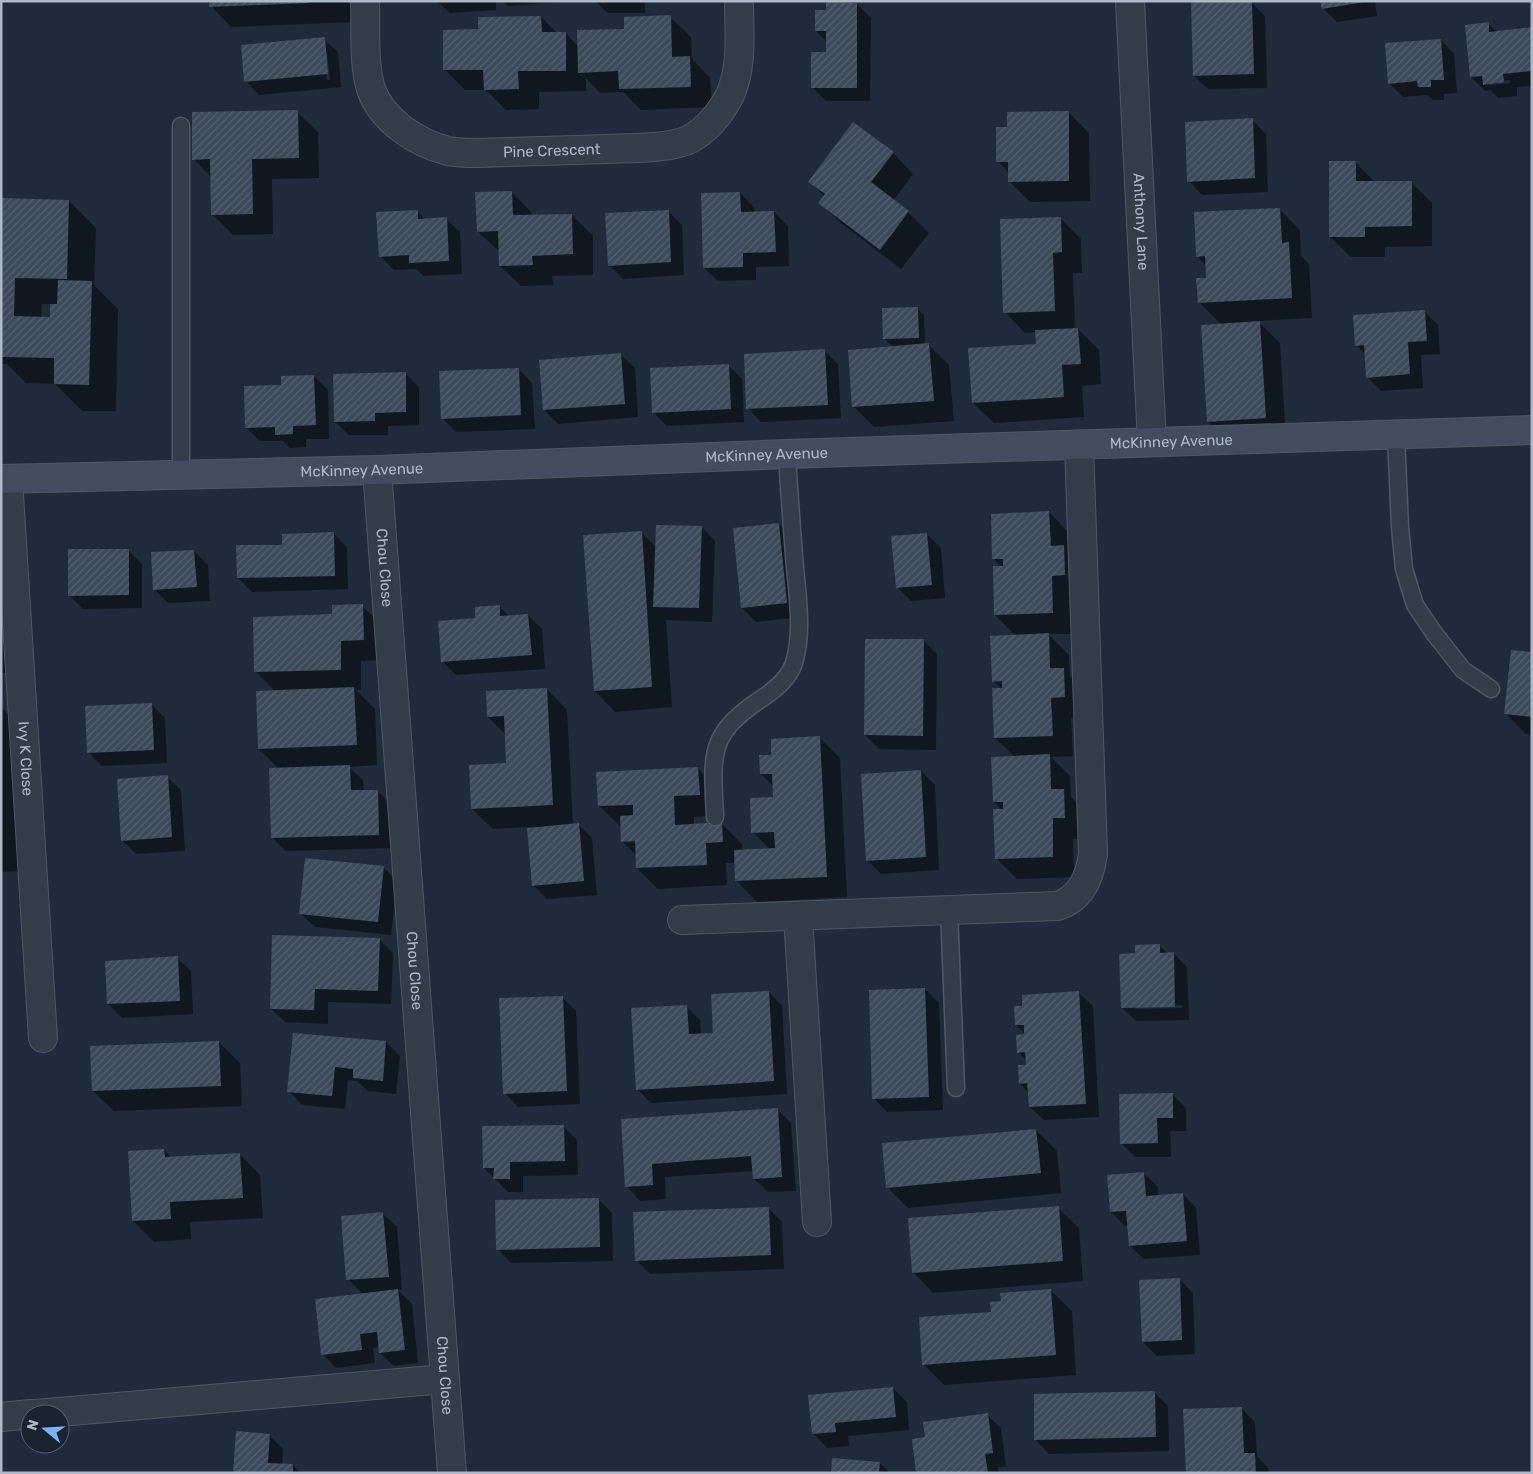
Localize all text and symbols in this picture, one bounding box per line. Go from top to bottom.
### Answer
street label: Pine Crescent [503,140,601,161]
street label: Anthony Lane [1130,173,1152,271]
street label: McKinney Avenue [1110,431,1233,453]
street label: McKinney Avenue [705,444,828,466]
street label: McKinney Avenue [300,459,424,481]
street label: Chou Close [372,528,396,608]
street label: Ivy K Close [14,721,37,796]
street label: Chou Close [403,931,426,1011]
street label: Chou Close [433,1335,457,1415]
north arrow [20,1404,70,1454]
text: N [23,1418,43,1433]

